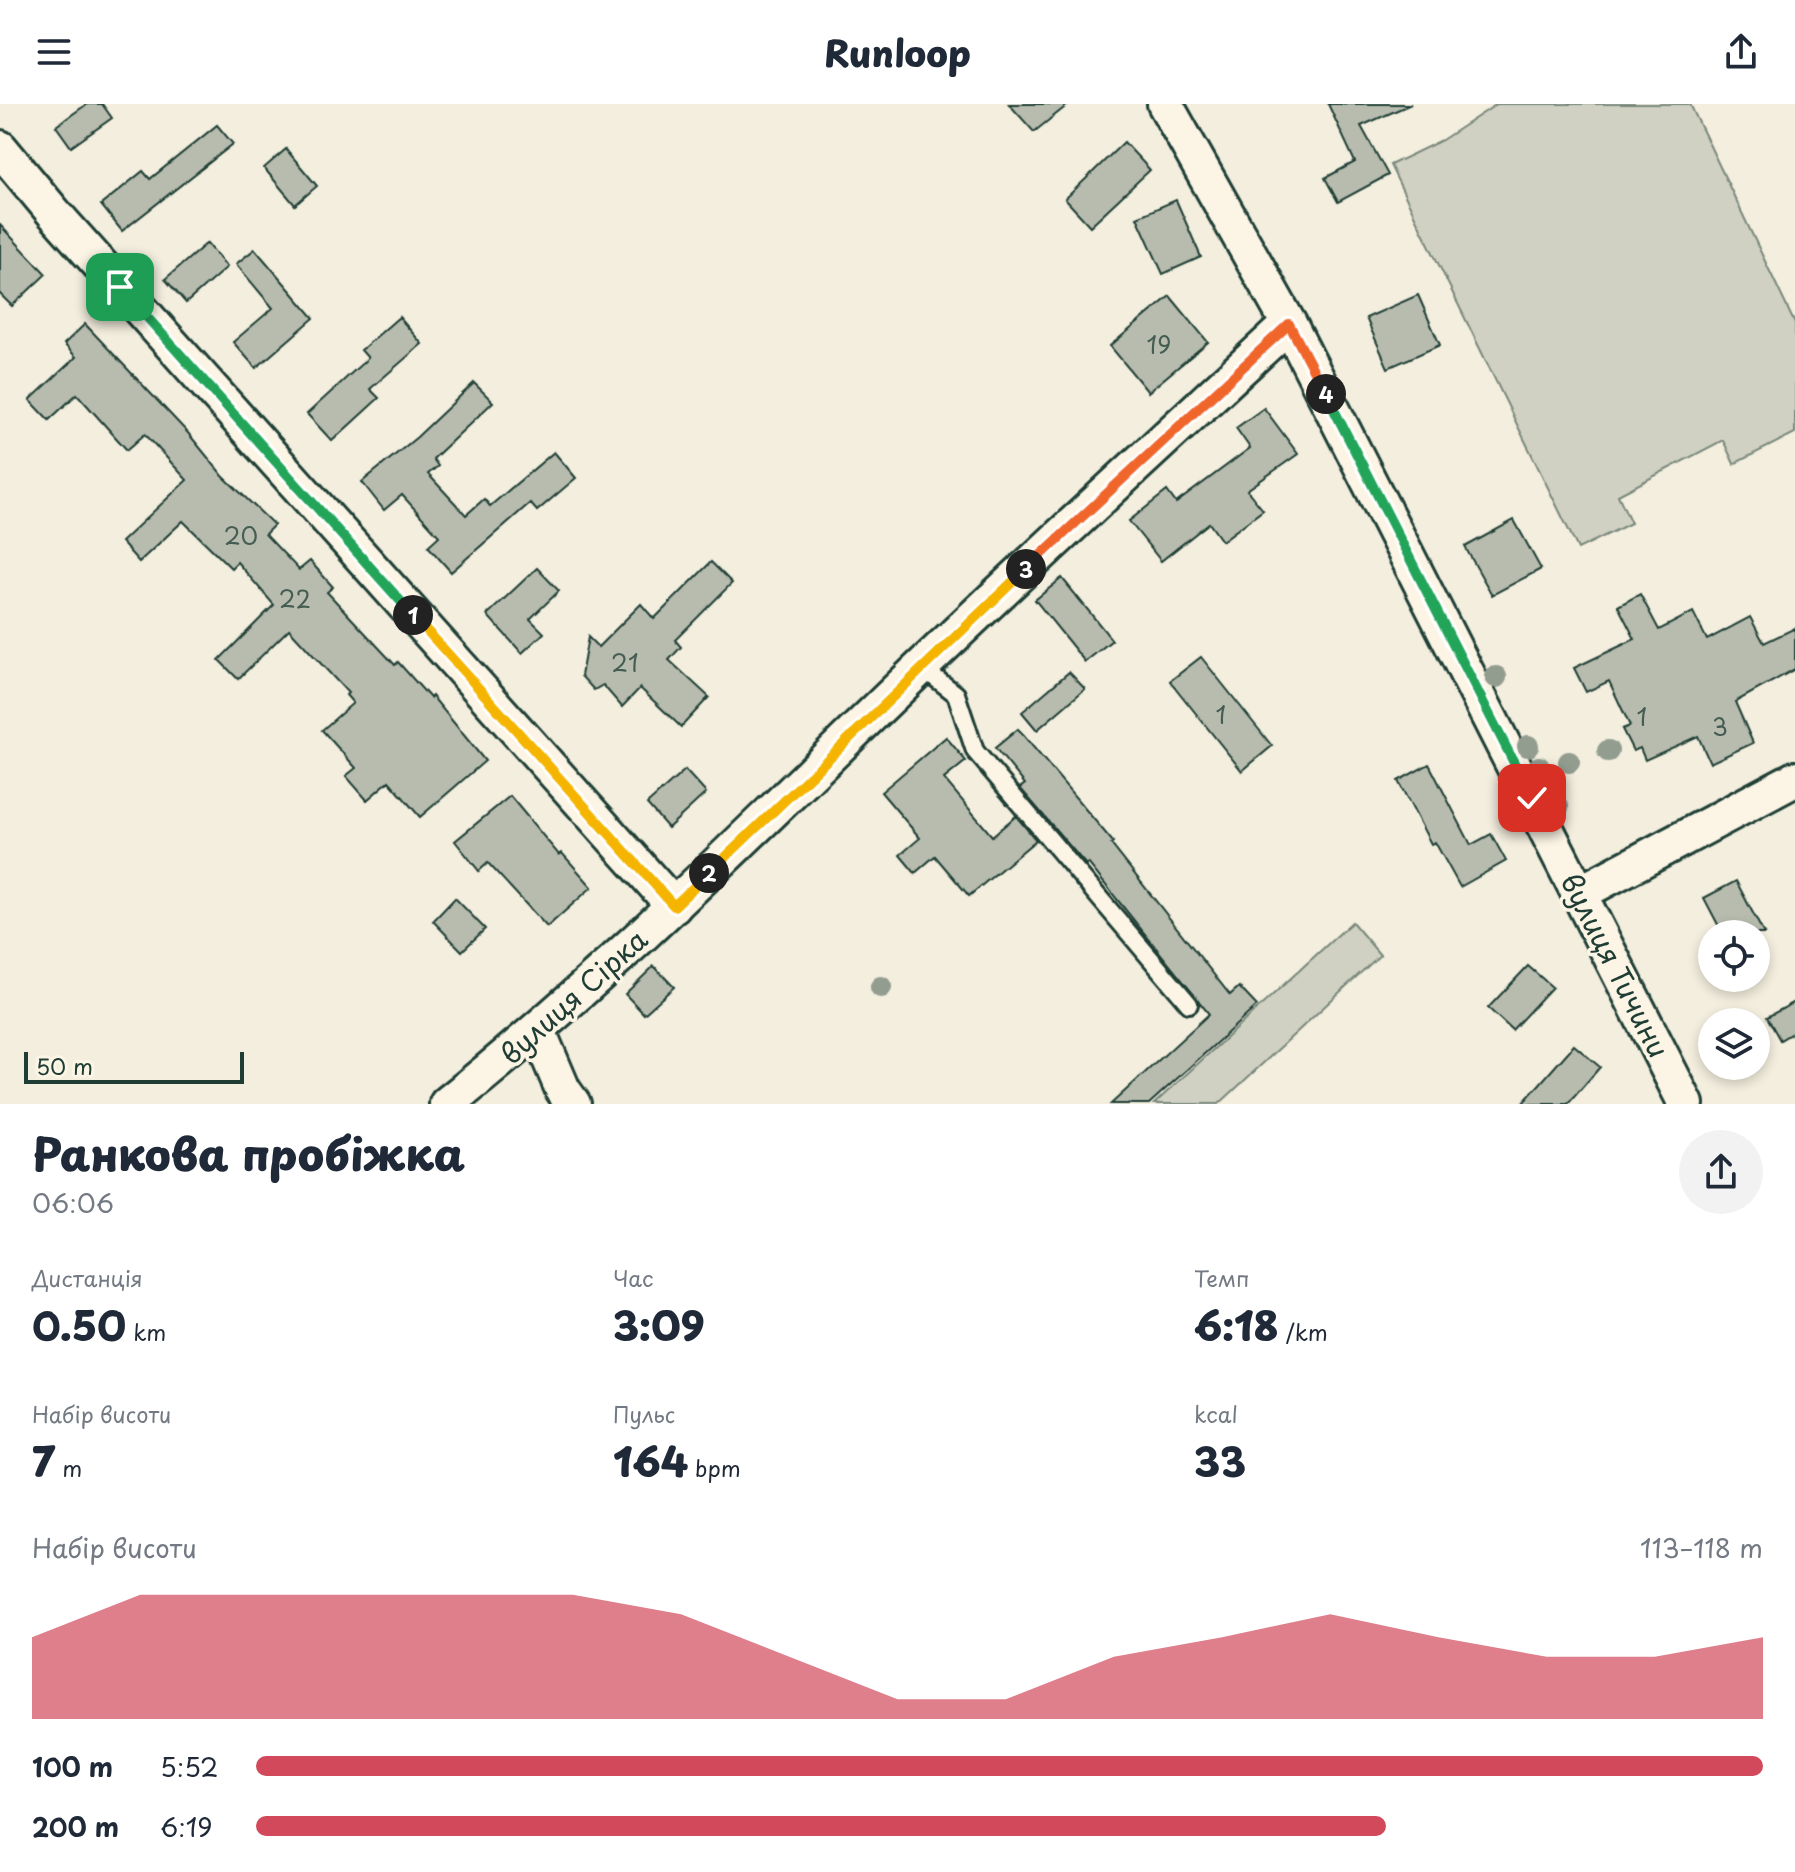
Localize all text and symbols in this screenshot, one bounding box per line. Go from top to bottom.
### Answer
text: Runloop [824,25,971,79]
icon: menu [32,30,76,74]
icon: share [1719,30,1763,74]
pin [86,253,154,321]
icon: arrive [98,265,142,309]
house number: 19 [1147,326,1171,362]
pin: 4 [1306,374,1346,414]
text: 4 [1319,377,1333,410]
house number: 20 [224,517,258,553]
pin: 3 [1006,549,1046,589]
text: 3 [1019,552,1033,585]
house number: 22 [279,580,311,616]
pin: 1 [393,595,433,635]
text: 1 [408,598,418,631]
house number: 21 [611,644,639,680]
house number: 1 [1216,696,1226,732]
house number: 1 [1637,698,1647,734]
house number: 3 [1712,708,1728,744]
pin [1498,764,1566,832]
icon: check [1510,776,1554,820]
pin: 2 [689,853,729,893]
text: 2 [701,856,717,889]
street label: вулиця Тичини [1551,865,1681,1065]
street label: вулиця Сірка [490,918,657,1074]
map controls [1698,920,1770,1080]
button: locate [1698,920,1770,992]
button: layers [1698,1008,1770,1080]
scale bar [24,1048,244,1084]
text: 50 m [36,1049,93,1082]
text: Ранкова пробіжка [32,1120,465,1186]
button: share [1679,1130,1763,1214]
text: 06:06 [32,1183,114,1222]
text: Дистанція [32,1261,143,1294]
text: Час [613,1261,653,1294]
text: Темп [1194,1261,1250,1294]
text: 0.50 [32,1294,126,1355]
text: 3:09 [613,1294,705,1355]
text: 6:18 [1194,1294,1279,1355]
text: km [126,1315,166,1348]
text: /km [1279,1315,1328,1348]
text: Набір висоти [32,1397,171,1430]
text: Пульс [613,1397,675,1430]
text: kcal [1194,1397,1238,1430]
text: 7 [32,1430,55,1491]
text: 164 [613,1430,688,1491]
text: 33 [1194,1430,1246,1491]
text: m [55,1451,82,1484]
text: bpm [688,1451,741,1484]
text: Набір висоти [32,1528,197,1567]
text: 113–118 m [1640,1528,1763,1567]
text: 100 m [32,1747,113,1786]
text: 5:52 [160,1747,218,1786]
text: 200 m [32,1807,119,1846]
text: 6:19 [160,1807,213,1846]

